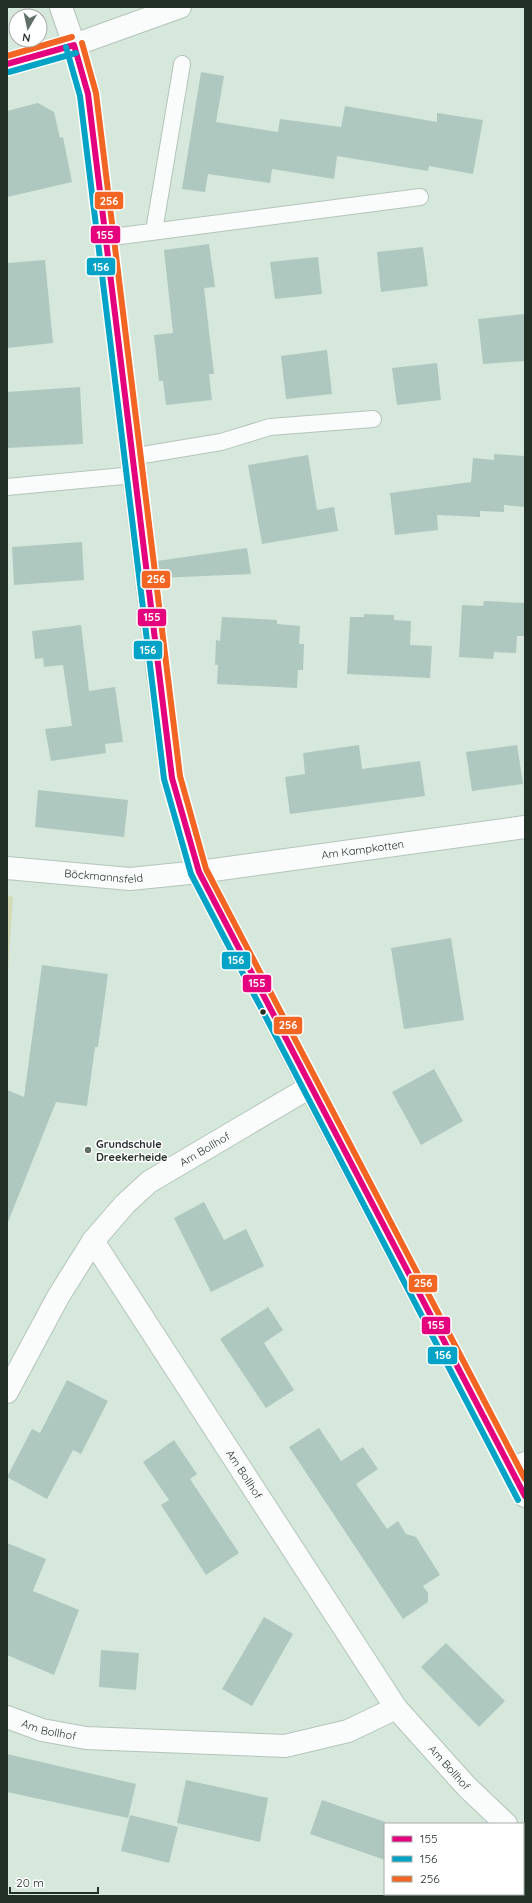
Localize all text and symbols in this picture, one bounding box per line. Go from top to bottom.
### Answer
north arrow [8,8,48,48]
text: N [21,30,32,45]
line badge: 256 [94,191,124,210]
text: 256 [100,194,118,208]
line badge: 155 [90,225,121,244]
text: 155 [97,228,113,242]
line badge: 156 [86,257,116,276]
text: 156 [93,260,109,274]
line badge: 256 [141,570,171,589]
text: 256 [147,572,165,586]
line badge: 155 [137,608,167,627]
text: 155 [144,610,160,624]
line badge: 156 [133,640,163,660]
text: 156 [140,643,156,657]
street label: Am Kampkotten [320,837,405,862]
street label: Böckmannsfeld [64,866,144,886]
line badge: 156 [221,951,251,970]
text: 156 [228,953,244,967]
line badge: 155 [242,974,272,993]
text: 155 [249,976,265,990]
unlabelled marker [258,1007,268,1017]
line badge: 256 [273,1016,303,1035]
text: 256 [279,1018,297,1032]
street label: Am Bollhof [177,1129,232,1169]
place label: Grundschule Dreekerheide [96,1137,168,1164]
marker: Grundschule Dreekerheide [83,1145,93,1155]
line badge: 256 [408,1274,438,1293]
text: 256 [414,1276,432,1290]
line badge: 155 [421,1316,451,1335]
text: 155 [428,1318,444,1332]
line badge: 156 [427,1346,458,1365]
text: 156 [435,1348,451,1362]
street label: Am Bollhof [223,1447,265,1502]
street label: Am Bollhof [20,1716,77,1743]
street label: Am Bollhof [425,1742,473,1793]
legend [384,1823,524,1895]
text: 155 [420,1831,438,1846]
text: 156 [420,1851,438,1866]
scale bar [10,1869,98,1895]
text: 256 [420,1871,440,1886]
text: 20 m [16,1875,44,1890]

